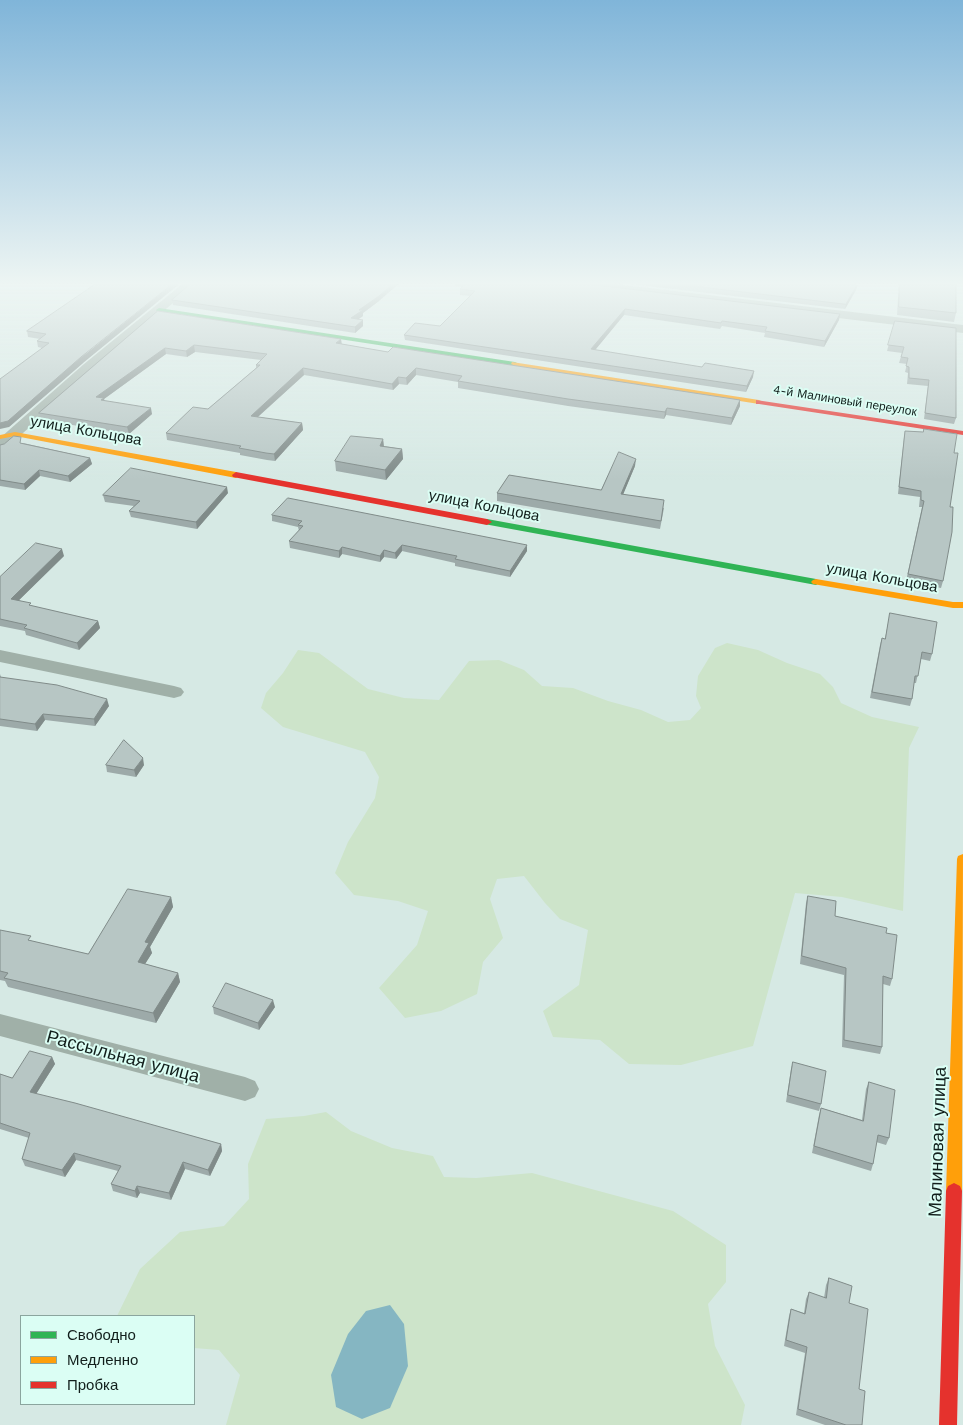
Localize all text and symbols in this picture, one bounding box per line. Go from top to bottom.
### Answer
street label: 4-й Малиновый переулок [772,383,918,419]
street label: улица Кольцова [29,412,143,450]
street label: улица Кольцова [427,486,541,526]
street label: улица Кольцова [825,559,939,597]
street label: Рассыльная улица [44,1026,202,1088]
street label: Малиновая улица [925,1066,951,1218]
legend [20,1315,195,1405]
text: Свободно [67,1326,136,1344]
text: Медленно [67,1351,138,1369]
text: Пробка [67,1376,118,1394]

